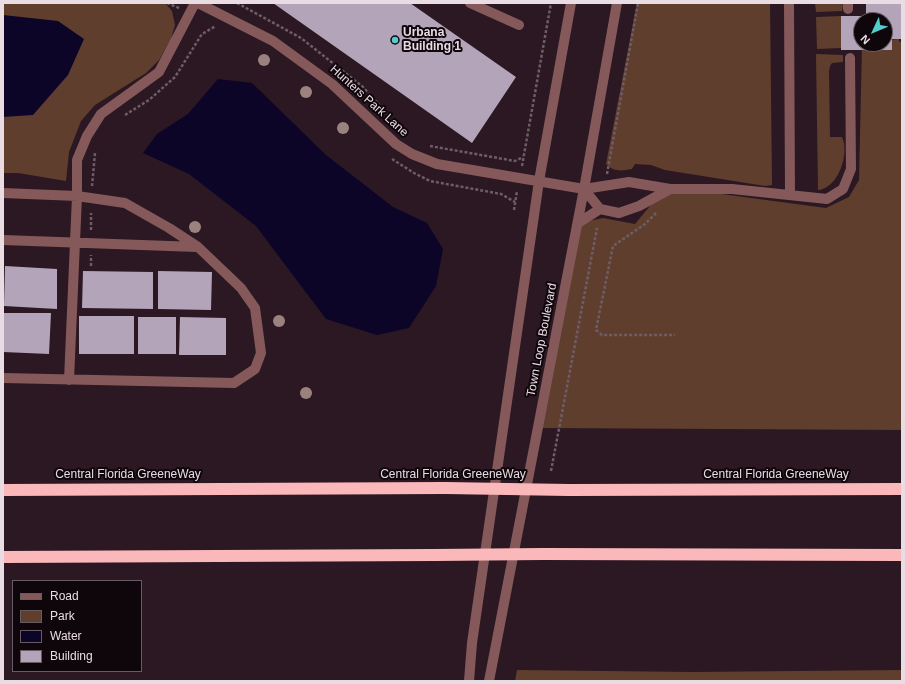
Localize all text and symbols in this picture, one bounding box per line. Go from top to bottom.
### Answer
north arrow [853,12,893,52]
place label: Urbana Building 1 [403,26,461,54]
text: N [858,33,872,47]
marker: Urbana Building 1 [390,35,400,45]
street label: Hunters Park Lane [327,62,411,140]
street label: Town Loop Boulevard [524,282,560,398]
street label: Central Florida GreeneWay [55,468,201,482]
street label: Central Florida GreeneWay [380,468,526,482]
street label: Central Florida GreeneWay [703,468,849,482]
legend [12,580,142,672]
text: Road [50,589,79,603]
text: Park [50,609,75,623]
text: Water [50,629,82,643]
text: Building [50,649,93,663]

